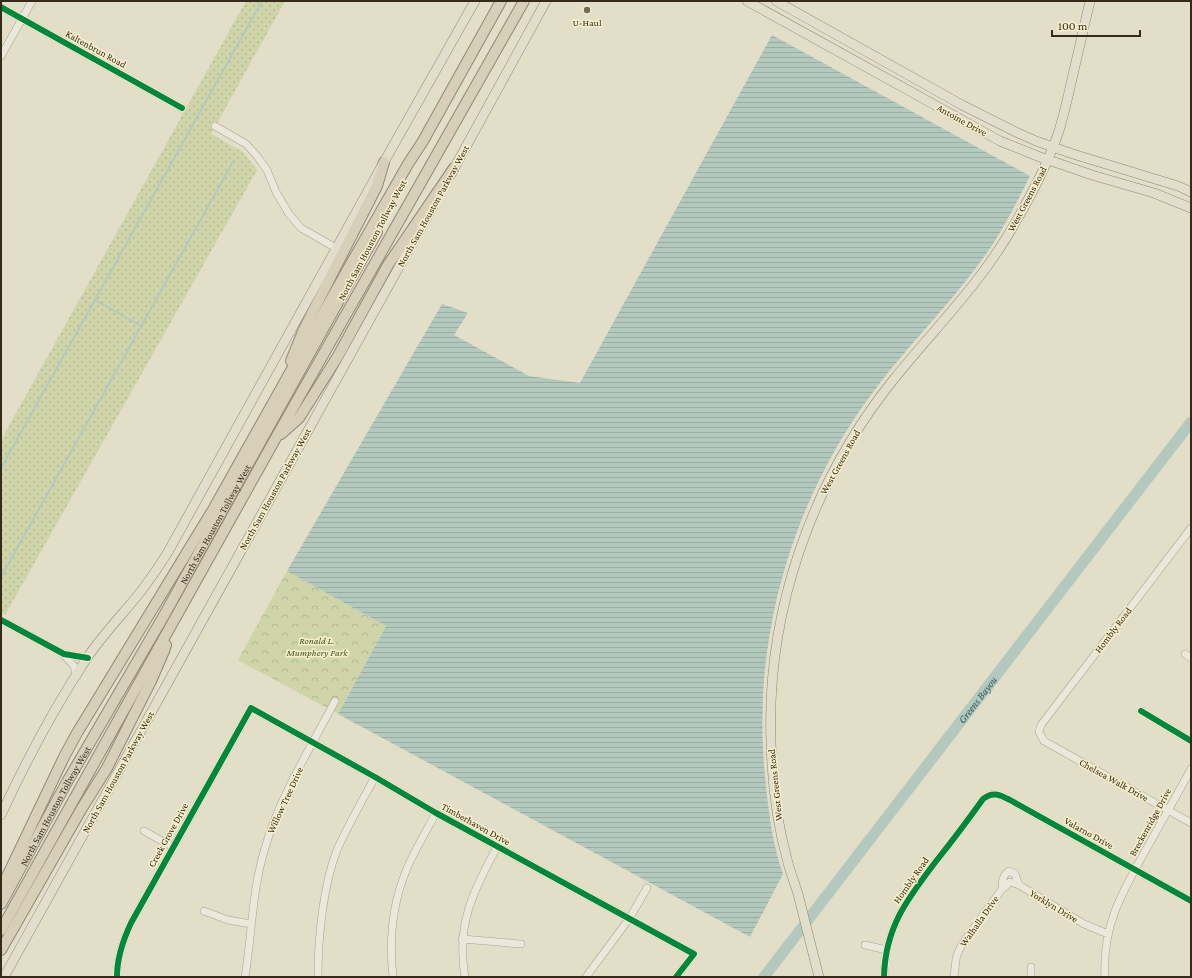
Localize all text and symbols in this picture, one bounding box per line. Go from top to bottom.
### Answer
marker: U-Haul [582,5,592,15]
scale bar [1052,12,1140,38]
place label: U-Haul [572,17,602,28]
text: 100 m [1058,19,1088,33]
street label: Kaltenbrun Road [64,28,129,71]
street label: Antoine Drive [935,102,989,138]
street label: North Sam Houston Parkway West [395,143,471,269]
street label: West Greens Road [1005,164,1049,233]
street label: North Sam Houston Tollway West [335,177,409,302]
street label: North Sam Houston Parkway West [237,426,313,552]
street label: West Greens Road [818,427,863,496]
street label: North Sam Houston Tollway West [177,462,253,586]
street label: Hombly Road [1092,605,1134,655]
park label: Ronald L. Mumphery Park [285,635,348,658]
water label: Greens Bayou [956,673,1000,725]
street label: North Sam Houston Parkway West [80,709,156,835]
street label: North Sam Houston Tollway West [17,743,93,868]
street label: West Greens Road [766,748,784,821]
street label: Chelsea Walk Drive [1077,756,1151,804]
street label: Willow Tree Drive [265,764,306,835]
street label: Breckenridge Drive [1127,786,1174,858]
street label: Creek Grove Drive [146,800,191,869]
street label: Timberhaven Drive [440,801,513,848]
street label: Valarno Drive [1062,815,1116,851]
street label: Hombly Road [891,854,931,905]
street label: Yorklyn Drive [1028,887,1081,925]
street label: Walhalla Drive [957,893,1001,949]

